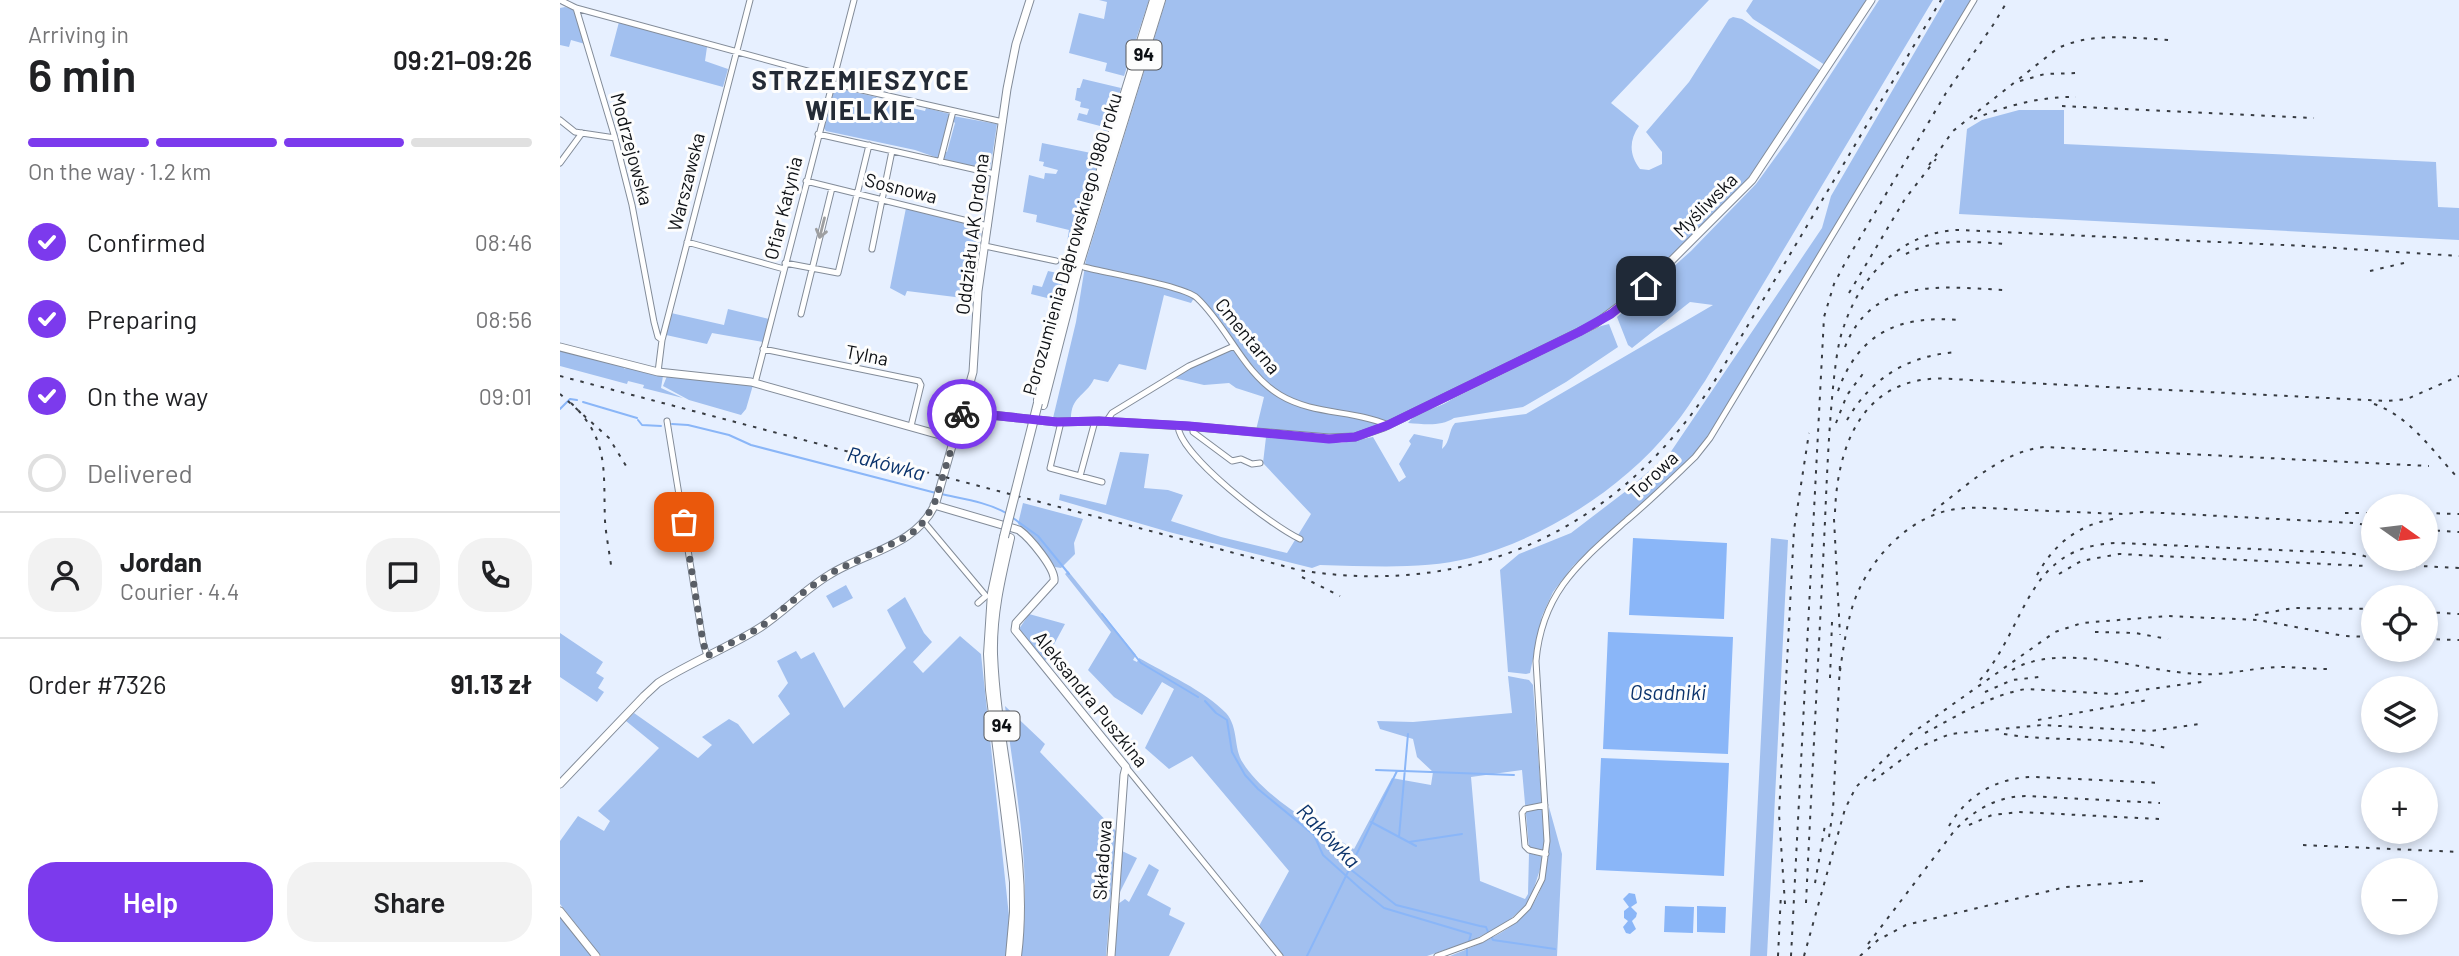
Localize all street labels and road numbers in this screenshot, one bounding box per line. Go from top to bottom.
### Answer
road number: 94 [1126,40,1162,70]
street label: Modrzejowska [606,90,659,208]
street label: Porozumienia Dąbrowskiego 1980 roku [1017,90,1126,398]
street label: Warszawska [662,130,709,234]
street label: Oddziału AK Ordona [950,152,993,316]
street label: Ofiar Katynia [759,154,806,262]
street label: Sosnowa [862,167,940,208]
street label: Myśliwska [1668,168,1742,242]
street label: Cmentarna [1211,293,1286,378]
street label: Tylna [844,339,891,370]
street label: Torowa [1623,446,1682,503]
street label: Aleksandra Puszkina [1029,626,1153,771]
road number: 94 [984,712,1020,740]
street label: Składowa [1087,819,1116,901]

